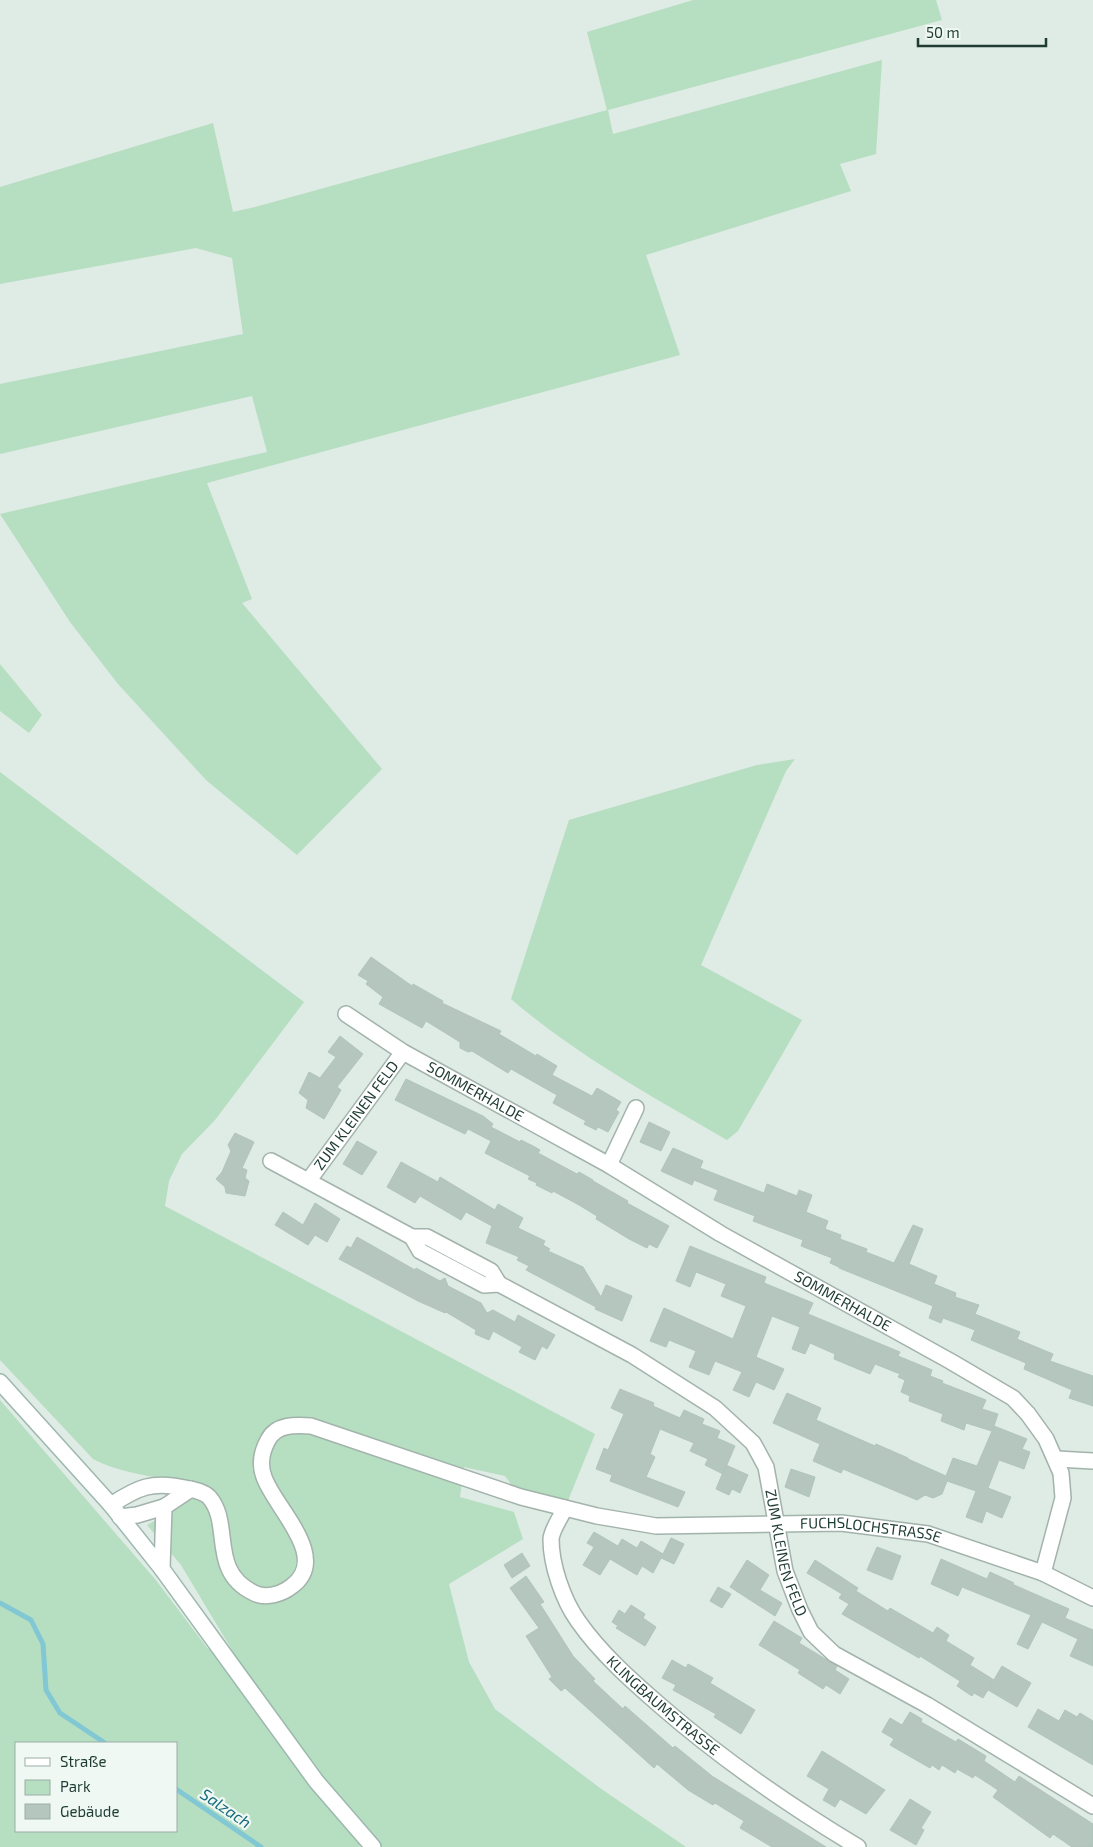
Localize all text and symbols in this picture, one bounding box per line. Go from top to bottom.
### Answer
scale bar [918,15,1046,47]
text: 50 m [926,23,960,41]
street label: ZUM KLEINEN FELD [310,1057,402,1173]
street label: SOMMERHALDE [424,1057,527,1125]
street label: SOMMERHALDE [791,1266,895,1335]
street label: ZUM KLEINEN FELD [762,1487,812,1619]
street label: FUCHSLOCHSTRASSE [800,1513,944,1546]
street label: KLINGBAUMSTRASSE [603,1651,723,1759]
legend [15,1742,178,1832]
text: Straße [60,1752,106,1770]
text: Park [60,1777,91,1795]
water label: Salzach [197,1784,255,1831]
text: Gebäude [60,1802,119,1820]

